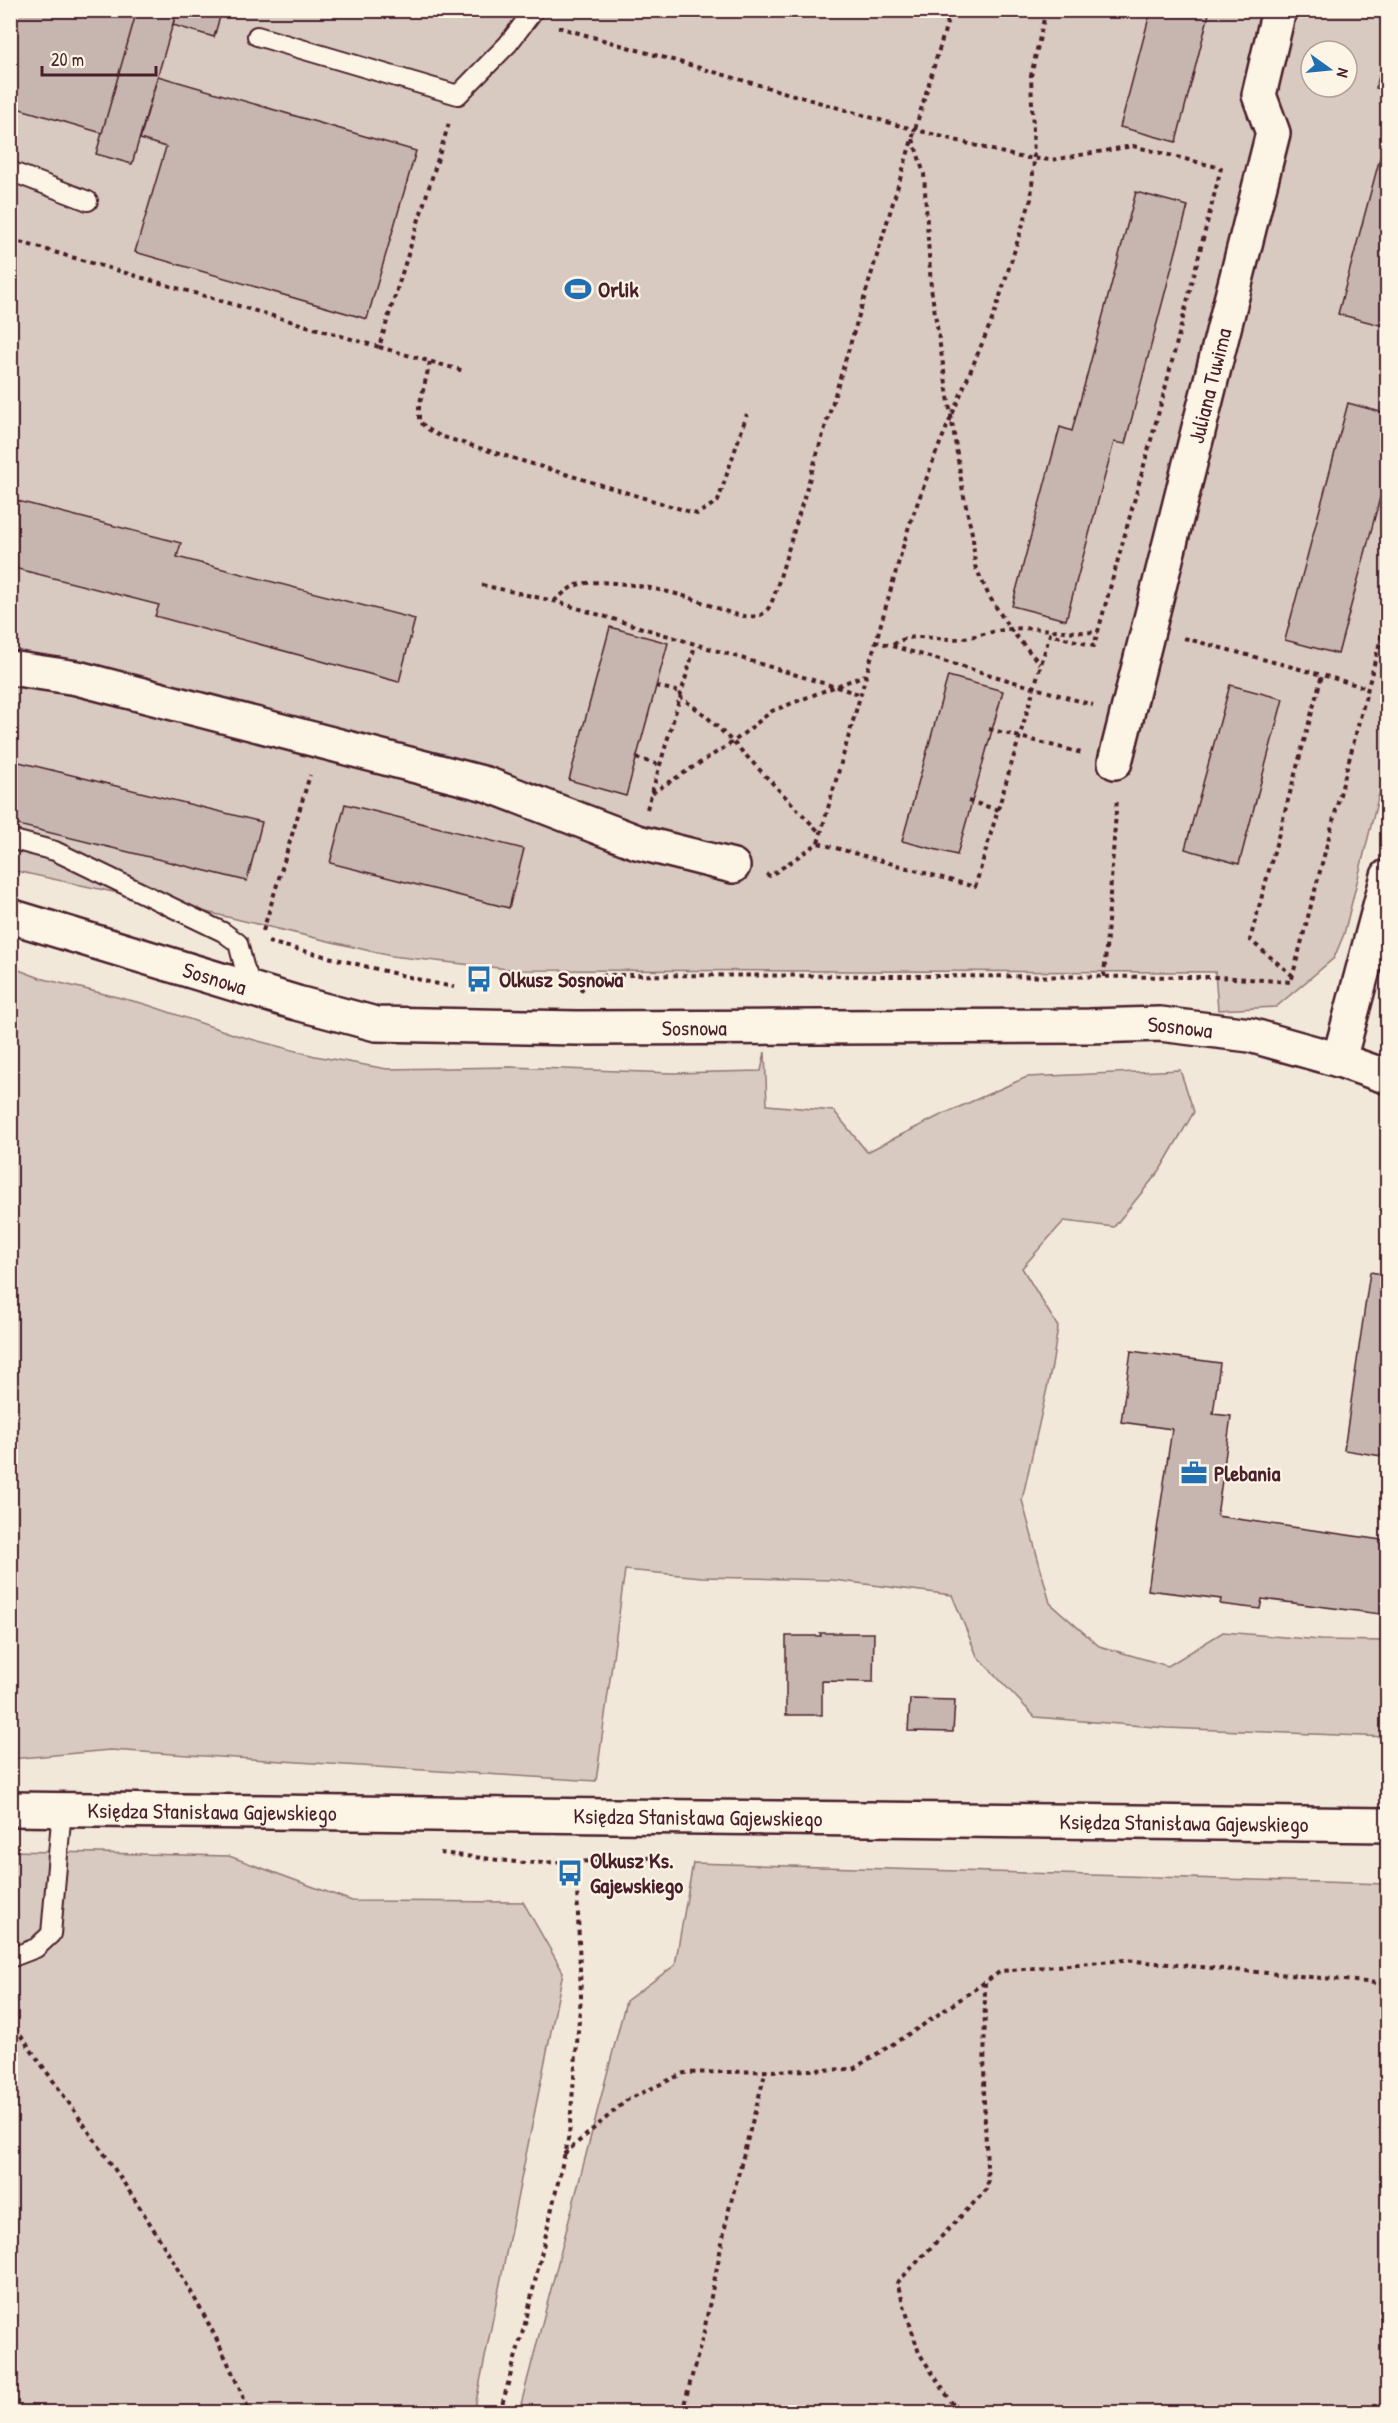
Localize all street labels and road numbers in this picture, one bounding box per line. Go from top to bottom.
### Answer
street label: Juliana Tuwima [1181,325,1239,446]
street label: Sosnowa [179,954,251,1002]
street label: Sosnowa [1147,1009,1215,1045]
street label: Sosnowa [662,1012,727,1043]
street label: Księdza Stanisława Gajewskiego [87,1795,337,1828]
street label: Księdza Stanisława Gajewskiego [573,1801,823,1833]
street label: Księdza Stanisława Gajewskiego [1059,1806,1309,1839]

